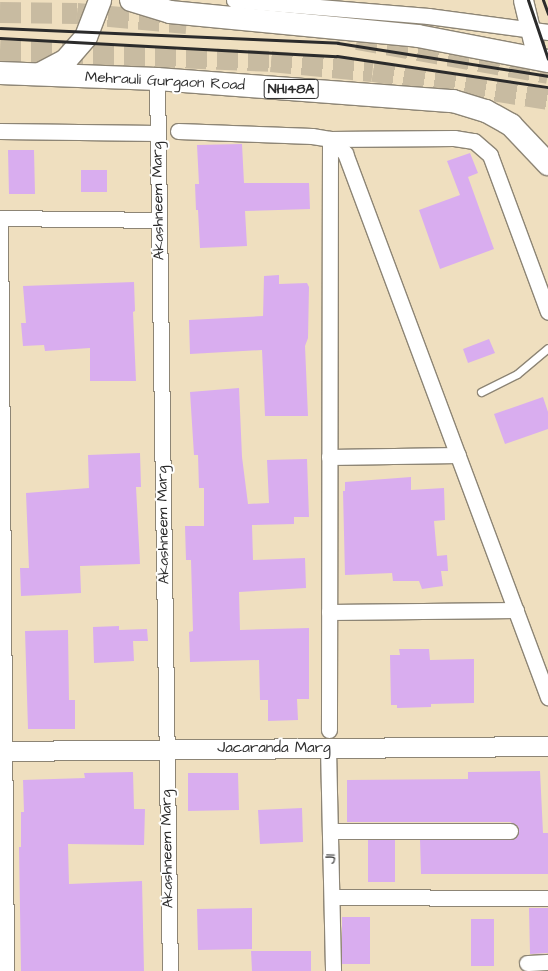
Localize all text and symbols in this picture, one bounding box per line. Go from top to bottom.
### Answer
street label: Mehrauli Gurgaon Road [85,68,245,94]
road number: NH148A [263,77,319,101]
street label: Akashneem Marg [148,141,168,261]
street label: Akashneem Marg [153,465,173,585]
street label: Jacaranda Marg [217,739,331,757]
street label: Akashneem Marg [157,789,177,909]
street label: J1 [322,854,340,864]

